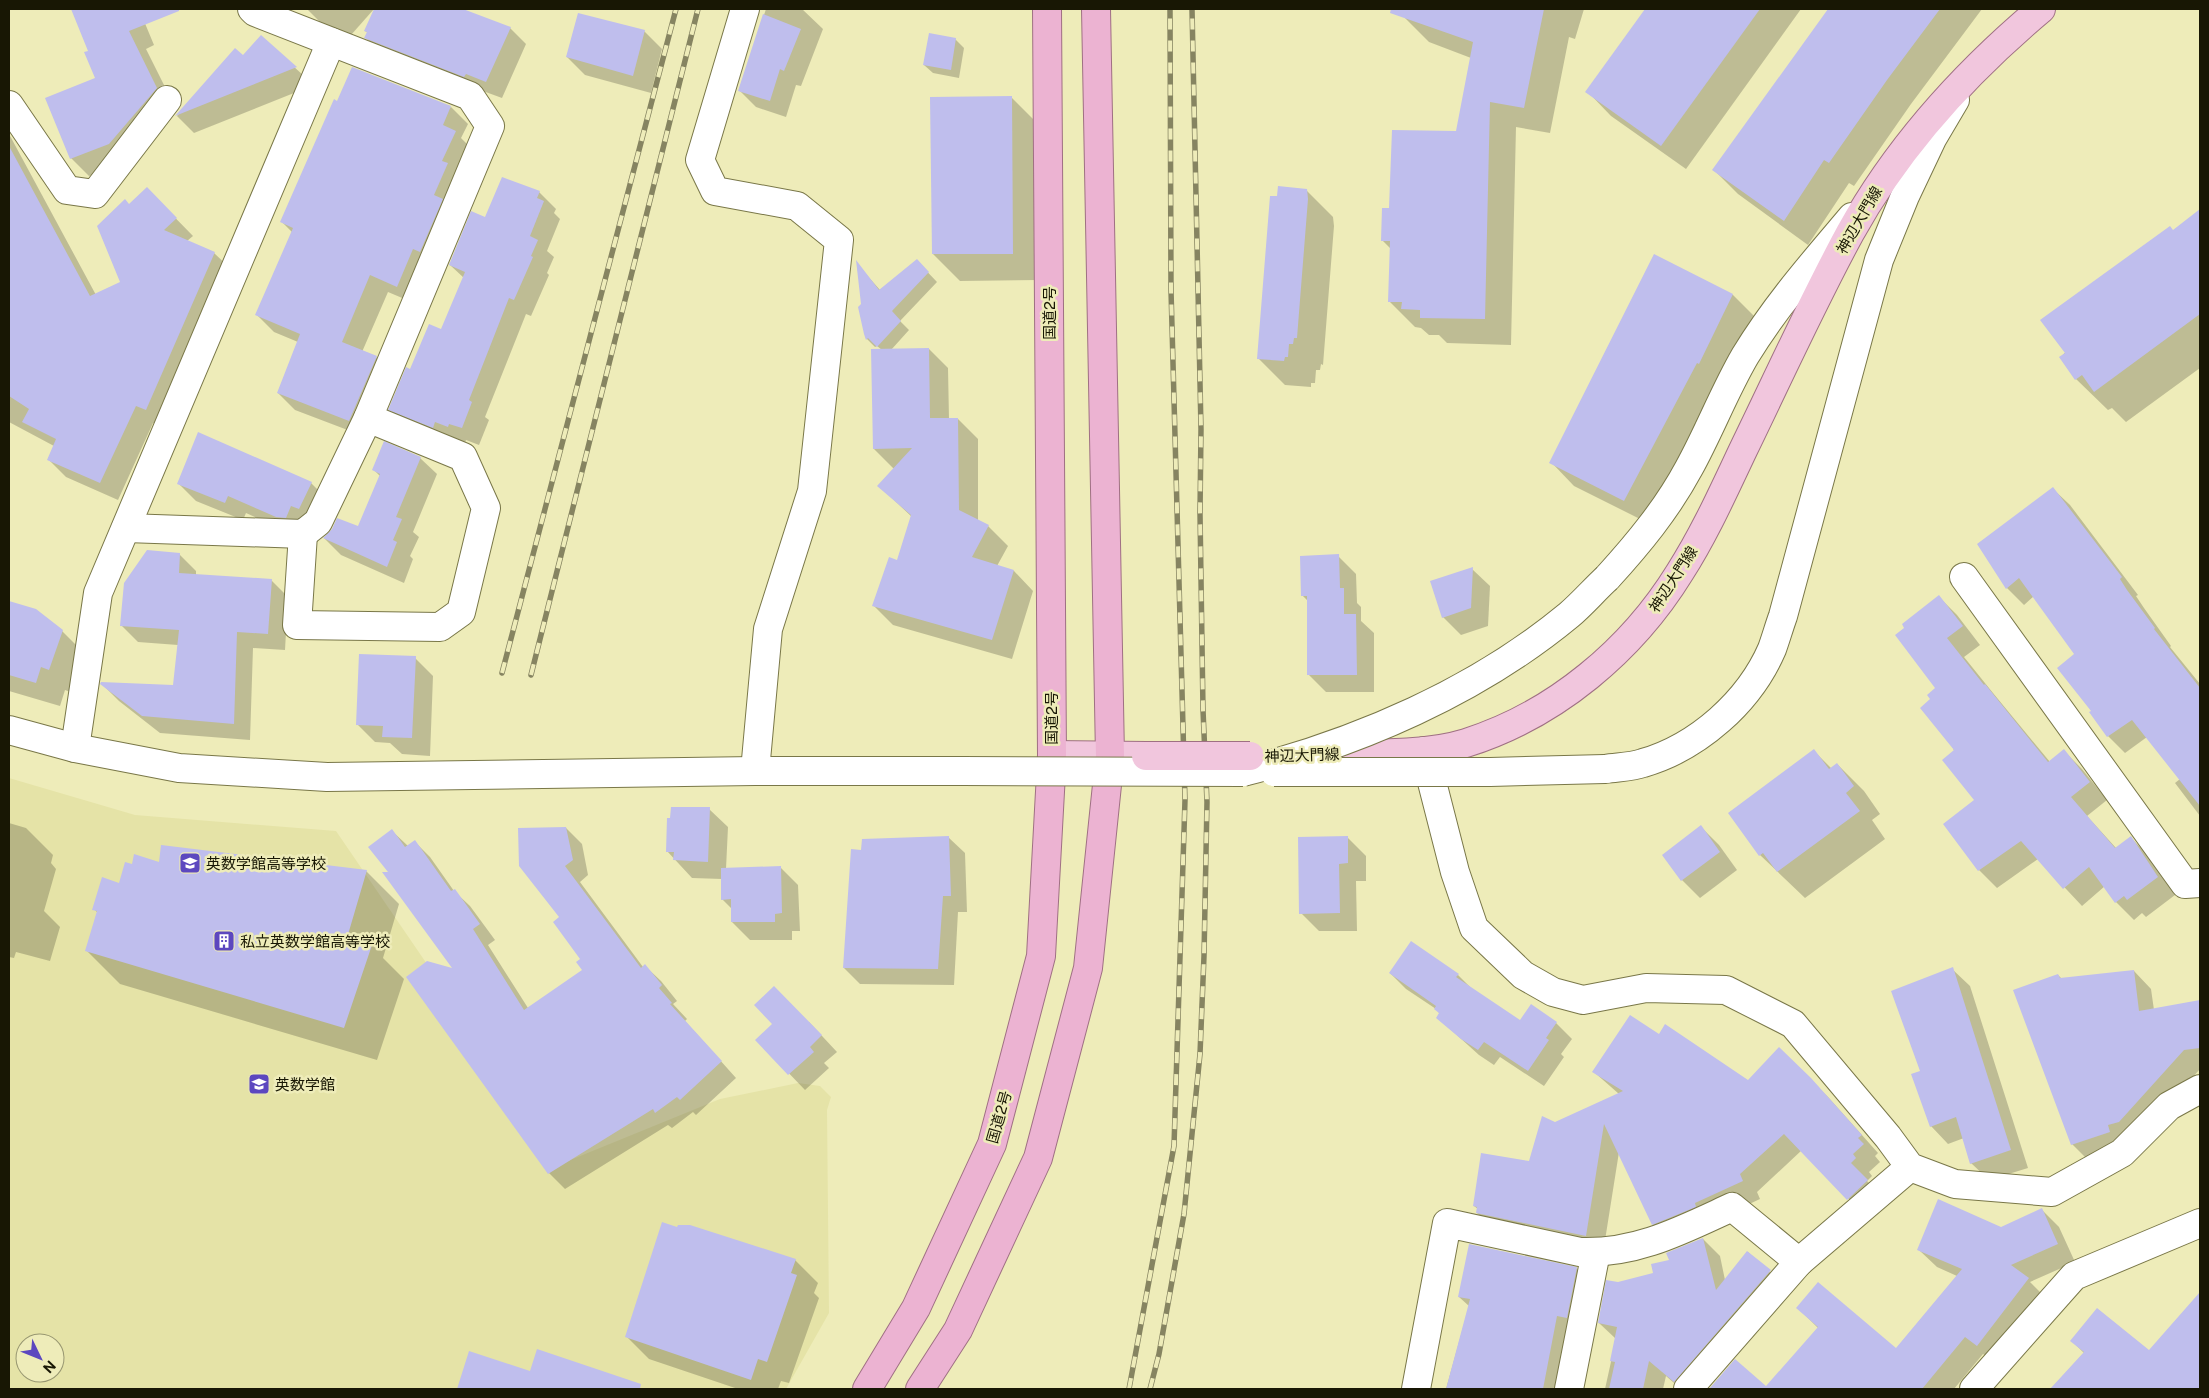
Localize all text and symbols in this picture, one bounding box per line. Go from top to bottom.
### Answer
street label: 神辺大門線 [1833,183,1885,257]
street label: 国道2号 [1041,286,1058,340]
street label: 神辺大門線 [1645,543,1701,615]
street label: 国道2号 [1043,691,1060,745]
street label: 神辺大門線 [1264,745,1340,765]
school or university icon: 英数学館高等学校 [178,851,202,875]
place label: 英数学館高等学校 [206,855,326,872]
building icon: 私立英数学館高等学校 [212,929,236,953]
place label: 私立英数学館高等学校 [240,933,390,950]
school or university icon: 英数学館 [247,1072,271,1096]
place label: 英数学館 [275,1076,335,1093]
street label: 国道2号 [983,1089,1015,1145]
north arrow [15,1333,65,1383]
text: N [40,1357,59,1376]

